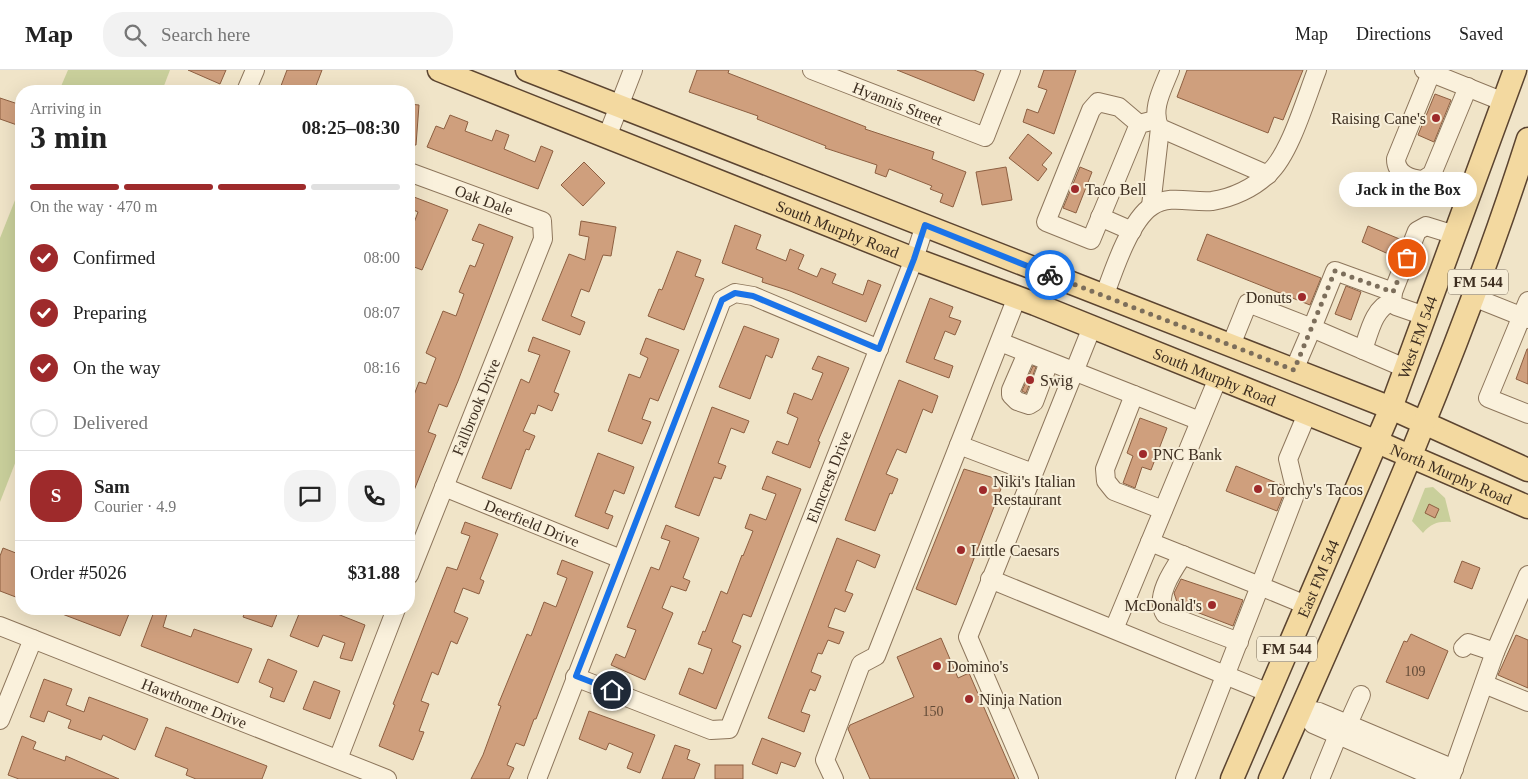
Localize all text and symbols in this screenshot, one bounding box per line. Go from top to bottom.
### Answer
search box [103,12,453,57]
text: Map [25,21,73,47]
icon: search [121,21,149,49]
text: Search here [161,24,250,45]
text: Map [1295,24,1328,44]
text: Directions [1356,24,1431,44]
text: Saved [1459,24,1503,44]
street label: Hyannis Street [851,78,946,128]
text: Arriving in [30,100,102,117]
place label: Raising Cane's [1331,110,1426,128]
marker: Raising Cane's [1430,112,1442,124]
text: 08:25–08:30 [302,117,400,138]
text: 3 min [30,119,107,155]
callout: Jack in the Box [1338,173,1476,208]
street label: Oak Dale [453,181,516,218]
place label: Taco Bell [1085,181,1147,198]
text: Jack in the Box [1355,181,1461,198]
marker: Taco Bell [1069,183,1081,195]
street label: South Murphy Road [774,197,901,261]
text: On the way · 470 m [30,198,158,215]
pin [1386,237,1428,279]
icon: check [30,244,58,272]
icon: bag [1393,244,1421,272]
text: Confirmed [73,247,155,268]
text: 08:00 [364,249,400,266]
courier [1025,250,1075,300]
icon: bike [1036,261,1064,289]
road number: FM 544 [1448,270,1508,294]
place label: Donuts [1246,289,1292,306]
marker: Donuts [1296,291,1308,303]
street label: West FM 544 [1394,294,1440,381]
icon: check [30,299,58,327]
text: Preparing [73,302,147,323]
text: 08:07 [364,304,400,321]
street label: South Murphy Road [1151,344,1278,409]
icon: check [30,354,58,382]
street label: Fallbrook Drive [449,356,503,458]
text: On the way [73,357,161,378]
text: 08:16 [364,359,400,376]
place label: Swig [1040,372,1073,390]
marker: Swig [1024,374,1036,386]
text: Delivered [73,412,148,433]
street label: Elmcrest Drive [803,428,854,525]
street label: North Murphy Road [1388,440,1515,508]
place label: PNC Bank [1153,446,1222,463]
marker: PNC Bank [1137,448,1149,460]
button: chat [284,470,336,522]
button: phone [348,470,400,522]
place label: Niki's Italian Restaurant [993,473,1075,508]
text: Sam [94,476,130,497]
place label: Torchy's Tacos [1268,481,1363,499]
marker: Torchy's Tacos [1252,483,1264,495]
marker: Niki's Italian Restaurant [977,484,989,496]
text: S [51,485,61,506]
street label: Deerfield Drive [482,496,582,550]
text: Courier · 4.9 [94,498,176,515]
street label: East FM 544 [1294,537,1342,620]
place label: Little Caesars [971,542,1059,559]
marker: Little Caesars [955,544,967,556]
text: Order #5026 [30,562,127,583]
text: $31.88 [348,562,400,583]
place label: McDonald's [1124,597,1202,614]
marker: McDonald's [1206,599,1218,611]
road number: FM 544 [1257,636,1317,662]
place label: Domino's [947,658,1009,675]
marker: Domino's [931,660,943,672]
house number: 109 [1405,664,1426,679]
pin [591,669,633,711]
street label: Hawthorne Drive [139,674,249,731]
icon: home [598,676,626,704]
place label: Ninja Nation [979,691,1062,709]
marker: Ninja Nation [963,693,975,705]
house number: 150 [923,704,944,719]

